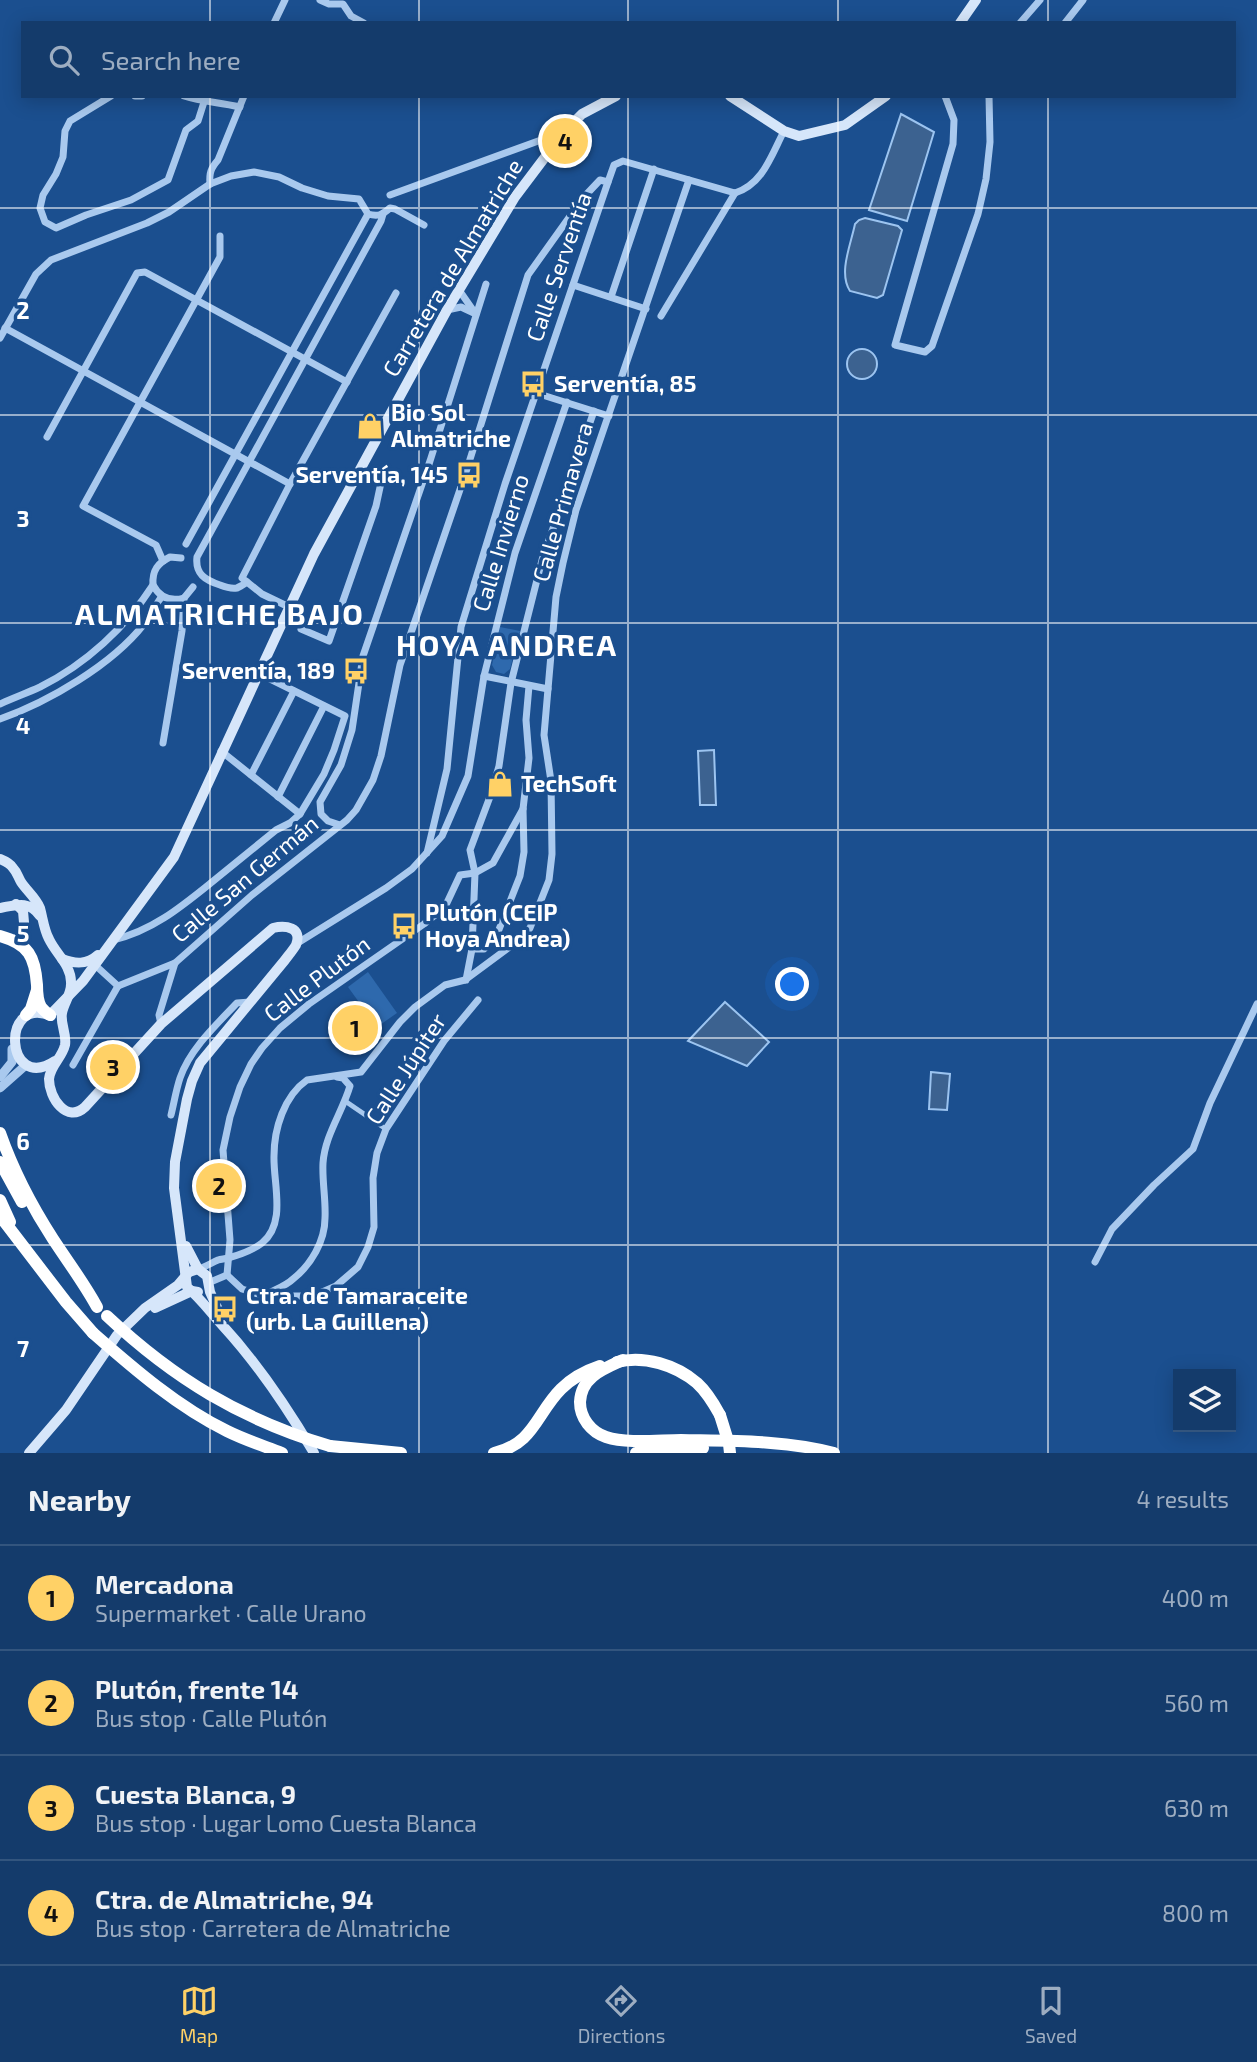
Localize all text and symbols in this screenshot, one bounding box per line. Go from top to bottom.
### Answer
search box [21,21,1236,98]
icon: search [45,41,83,79]
text: Search here [101,44,241,75]
pin: 4 [542,115,588,167]
street label: Carretera de Almatriche [376,154,528,381]
street label: Calle Serventía [519,188,597,345]
text: 2 [16,296,30,324]
bus stop icon: Serventía, 85 [518,369,548,399]
place label: Serventía, 85 [554,369,696,397]
place label: Bio Sol Almatriche [391,398,511,452]
shop icon: Bio Sol Almatriche [355,411,385,441]
street label: Calle Primavera [526,419,598,585]
place label: Serventía, 145 [295,460,448,488]
bus stop icon: Serventía, 145 [454,460,484,490]
street label: Calle Invierno [466,471,534,615]
text: 3 [16,504,30,532]
district label: ALMATRICHE BAJO [75,595,365,631]
district label: HOYA ANDREA [396,626,618,662]
place label: Serventía, 189 [182,656,335,684]
bus stop icon: Serventía, 189 [341,656,371,686]
text: 4 [16,711,30,739]
shop icon: TechSoft [485,769,515,799]
place label: TechSoft [521,769,617,797]
street label: Calle San Germán [165,809,323,948]
place label: Plutón (CEIP Hoya Andrea) [425,898,570,952]
bus stop icon: Plutón (CEIP Hoya Andrea) [389,911,419,941]
text: 5 [17,919,29,947]
street label: Calle Plutón [258,929,375,1027]
your location [775,967,809,1001]
pin: 1 [332,1002,378,1054]
street label: Calle Júpiter [359,1008,451,1129]
pin: 3 [90,1041,136,1093]
text: 6 [16,1127,30,1155]
pin: 2 [196,1160,242,1212]
place label: Ctra. de Tamaraceite (urb. La Guillena) [246,1281,468,1335]
bus stop icon: Ctra. de Tamaraceite (urb. La Guillena) [210,1294,240,1324]
text: 7 [17,1334,29,1362]
map controls [1173,1369,1236,1432]
button: layers [1173,1369,1236,1432]
text: Nearby [28,1481,131,1517]
text: 4 results [1137,1485,1229,1513]
text: Mercadona [95,1568,234,1599]
text: 1 [46,1584,56,1612]
text: 400 m [1162,1584,1229,1612]
text: Supermarket · Calle Urano [95,1599,367,1627]
text: Plutón, frente 14 [95,1673,299,1704]
text: 2 [44,1689,58,1717]
text: 560 m [1164,1689,1229,1717]
text: Bus stop · Calle Plutón [95,1704,327,1732]
text: Cuesta Blanca, 9 [95,1778,296,1809]
text: 3 [44,1794,58,1822]
text: 630 m [1164,1794,1229,1822]
text: Bus stop · Lugar Lomo Cuesta Blanca [95,1809,477,1837]
text: Ctra. de Almatriche, 94 [95,1883,373,1914]
text: 4 [44,1899,58,1927]
text: 800 m [1162,1899,1229,1927]
text: Bus stop · Carretera de Almatriche [95,1914,451,1942]
tab: Map [180,1982,218,2047]
tab: Directions [578,1982,665,2047]
tab: Saved [1025,1982,1077,2047]

